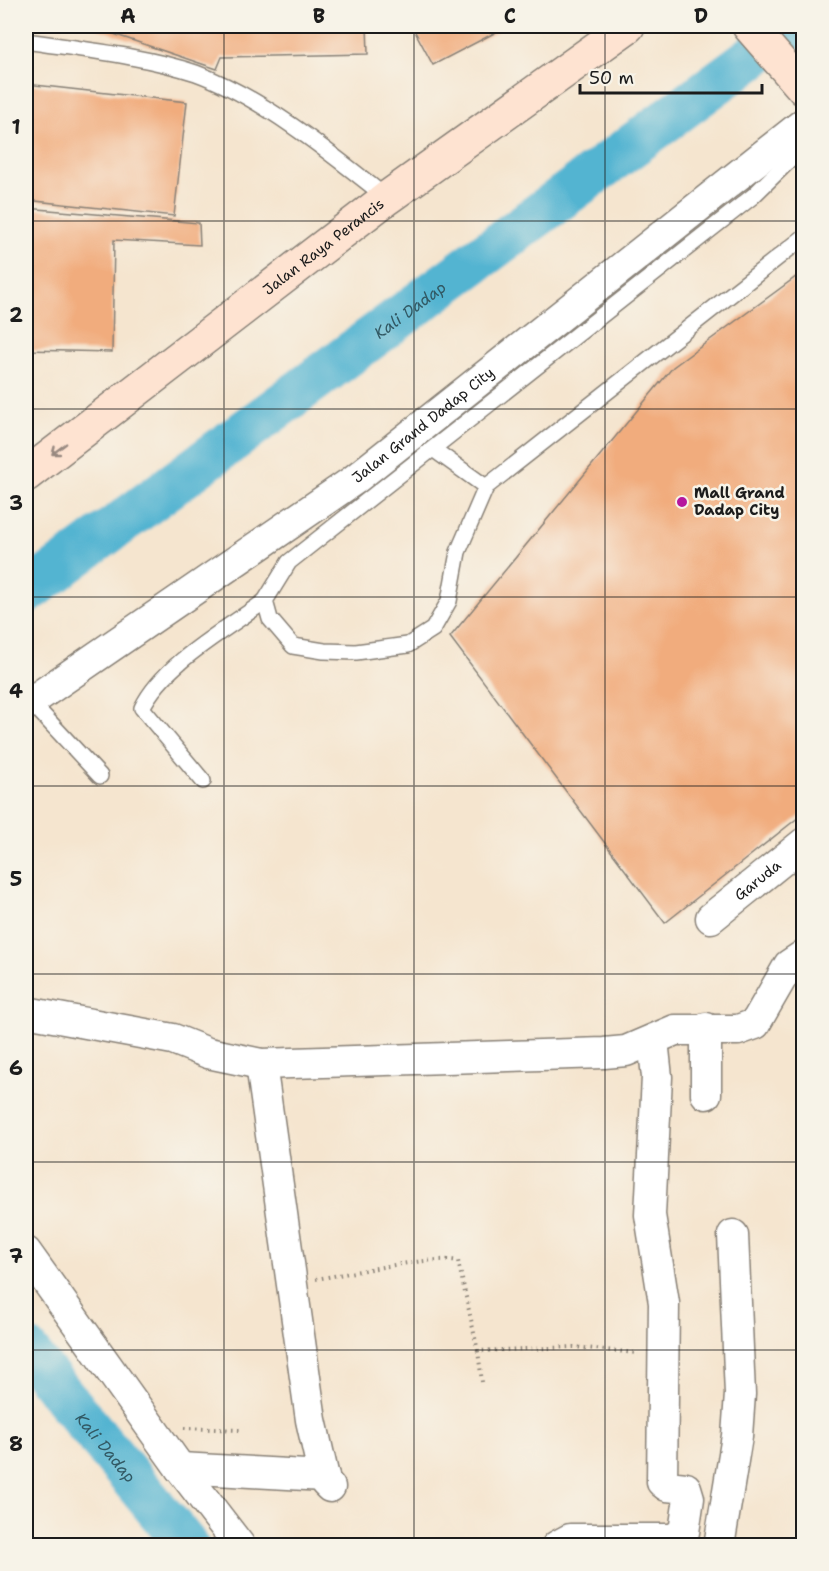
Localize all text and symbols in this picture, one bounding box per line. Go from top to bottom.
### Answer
text: A [120,3,136,29]
text: B [313,3,325,29]
text: C [504,3,516,29]
text: D [694,3,708,29]
scale bar [580,57,762,95]
text: 50 m [589,66,634,90]
text: 1 [11,114,21,140]
street label: Jalan Raya Perancis [259,194,388,300]
water label: Kali Dadap [370,277,450,344]
text: 2 [9,302,23,328]
street label: Jalan Grand Dadap City [348,363,498,488]
one-way arrow [51,442,67,455]
place label: Mall Grand Dadap City [694,483,785,520]
text: 3 [9,490,23,516]
marker: Mall Grand Dadap City [675,495,689,509]
text: 4 [9,678,23,704]
street label: Garuda [730,855,786,905]
text: 5 [10,866,22,892]
text: 6 [9,1055,23,1081]
text: 7 [9,1243,23,1269]
water label: Kali Dadap [71,1408,141,1487]
text: 8 [9,1431,23,1457]

